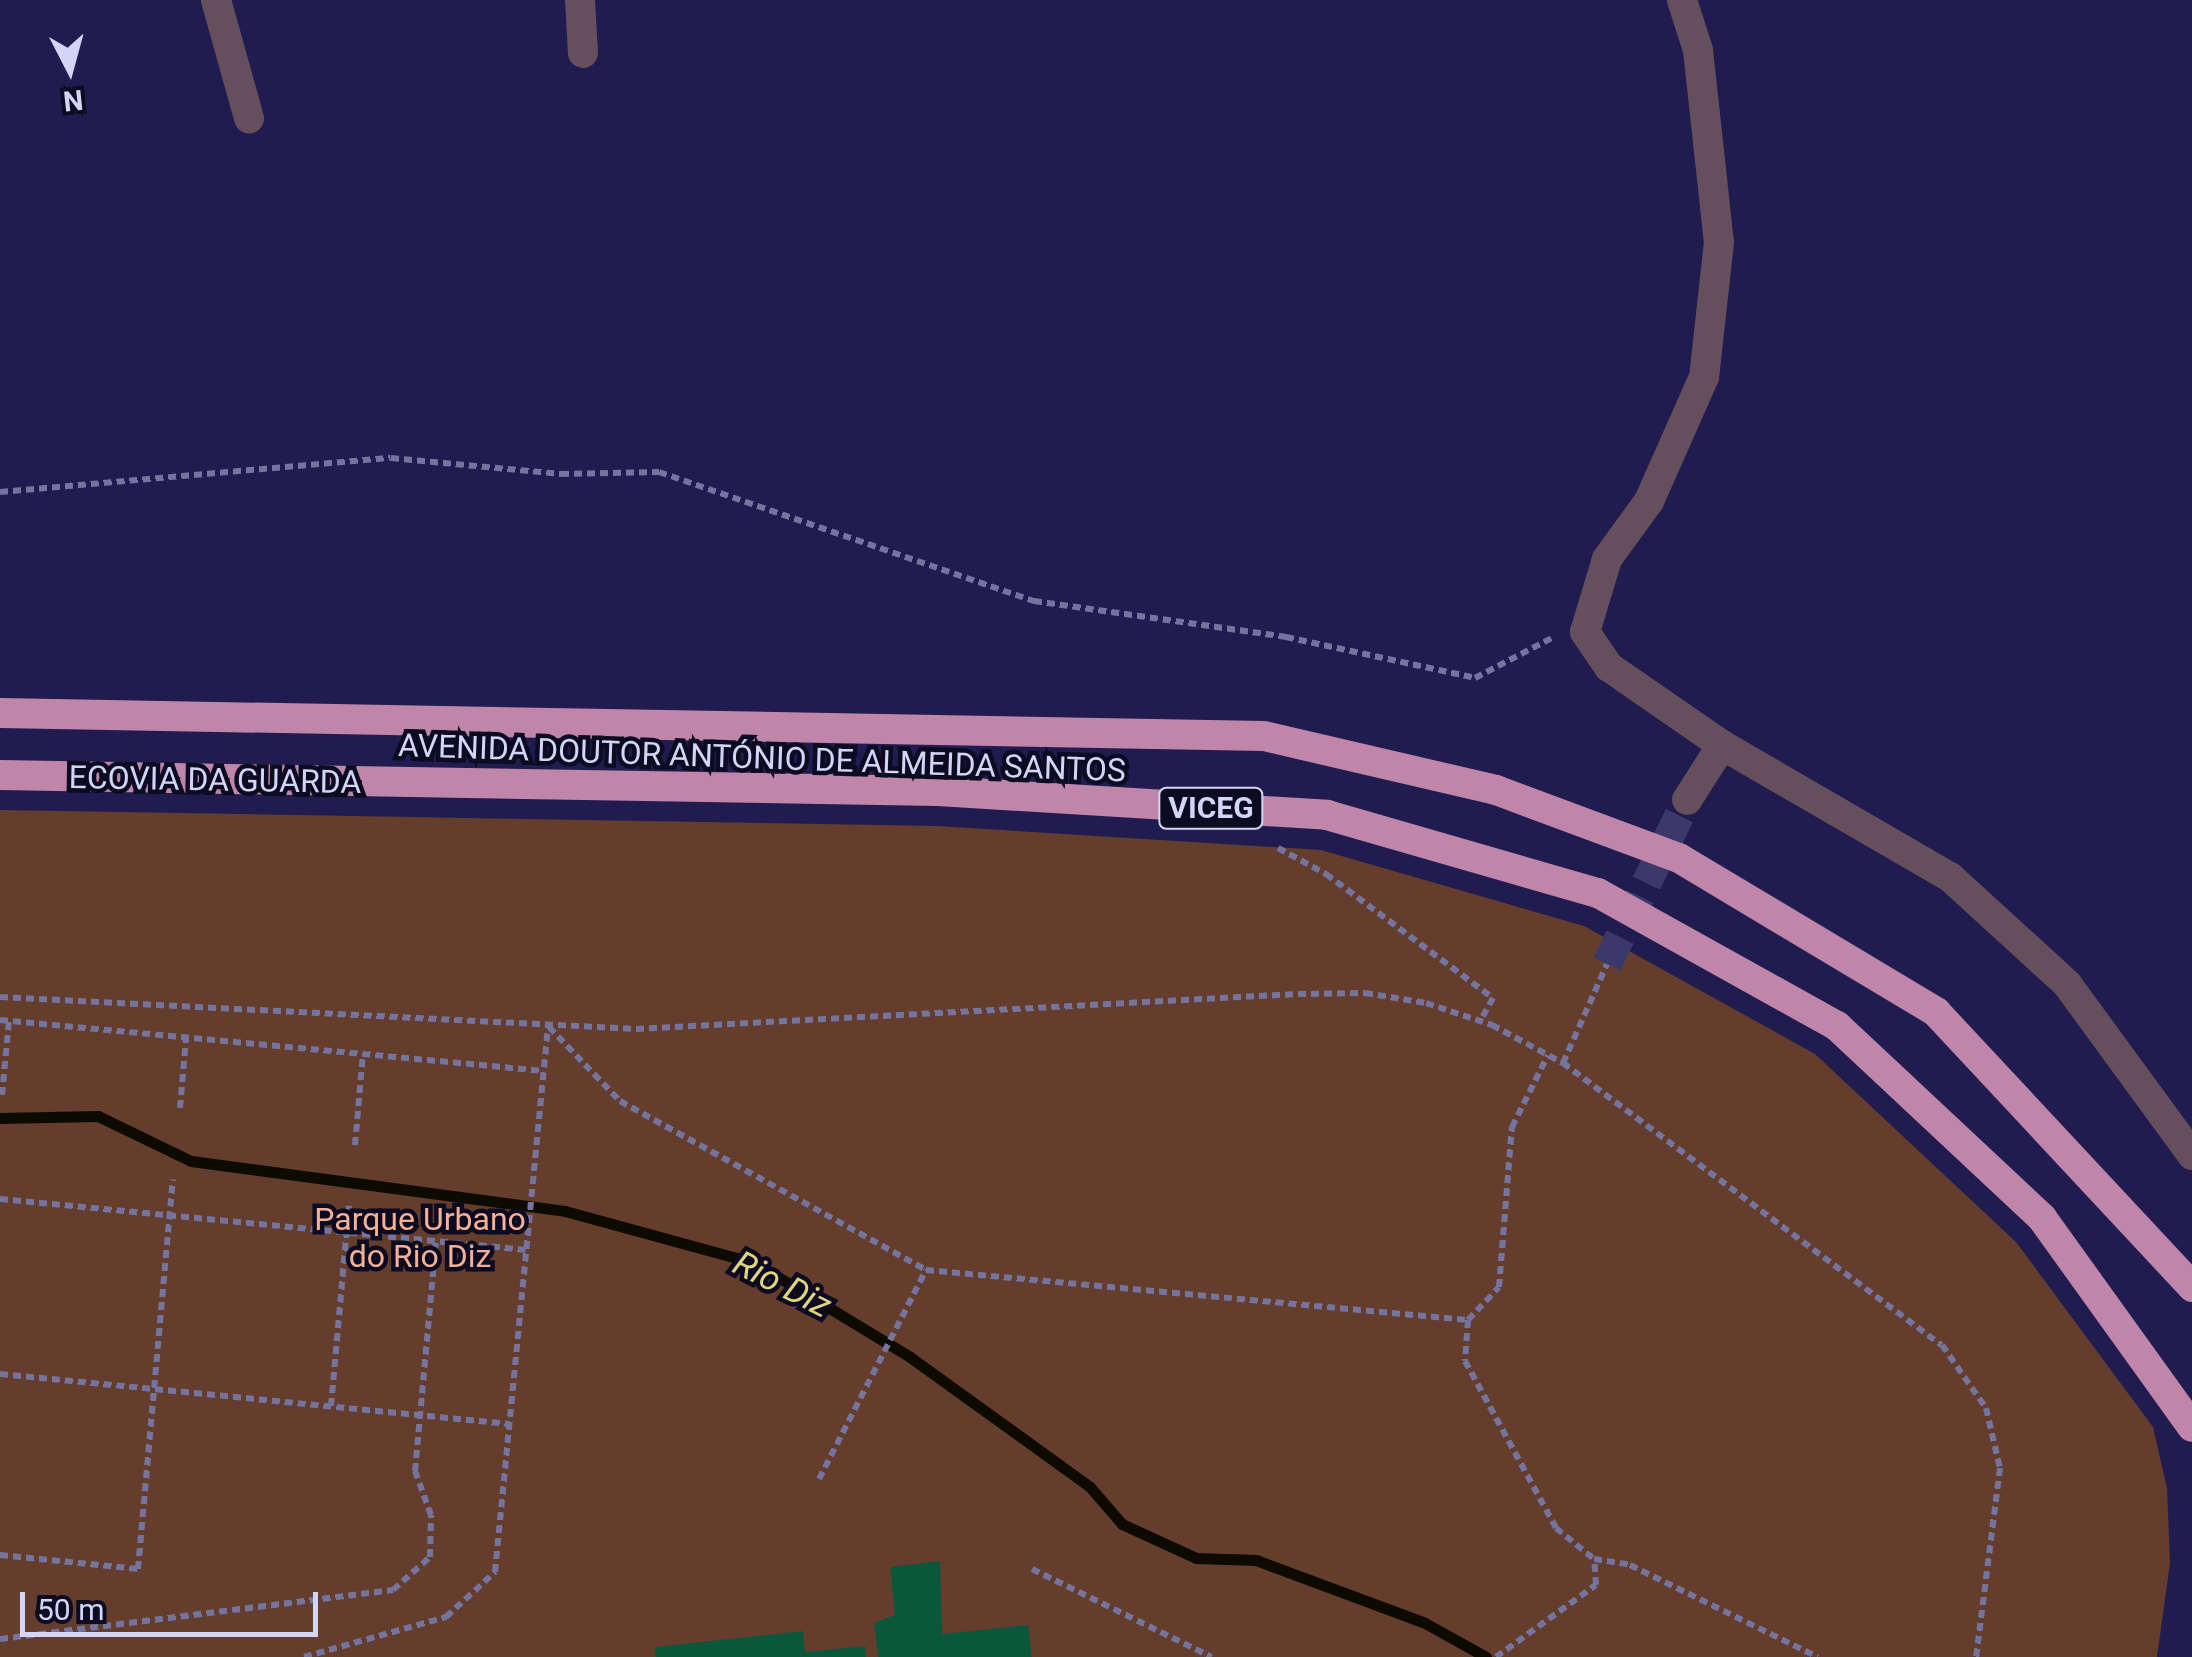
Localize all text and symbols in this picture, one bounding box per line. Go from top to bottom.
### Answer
north arrow [20,20,120,120]
text: N [62,83,85,118]
street label: AVENIDA DOUTOR ANTÓNIO DE ALMEIDA SANTOS [398,726,1126,790]
street label: ECOVIA DA GUARDA [68,758,362,802]
road number: VICEG [1156,783,1266,833]
park label: Parque Urbano do Rio Diz [314,1201,526,1276]
water label: Rio Diz [726,1243,838,1327]
scale bar [25,1572,322,1634]
text: 50 m [37,1592,104,1627]

